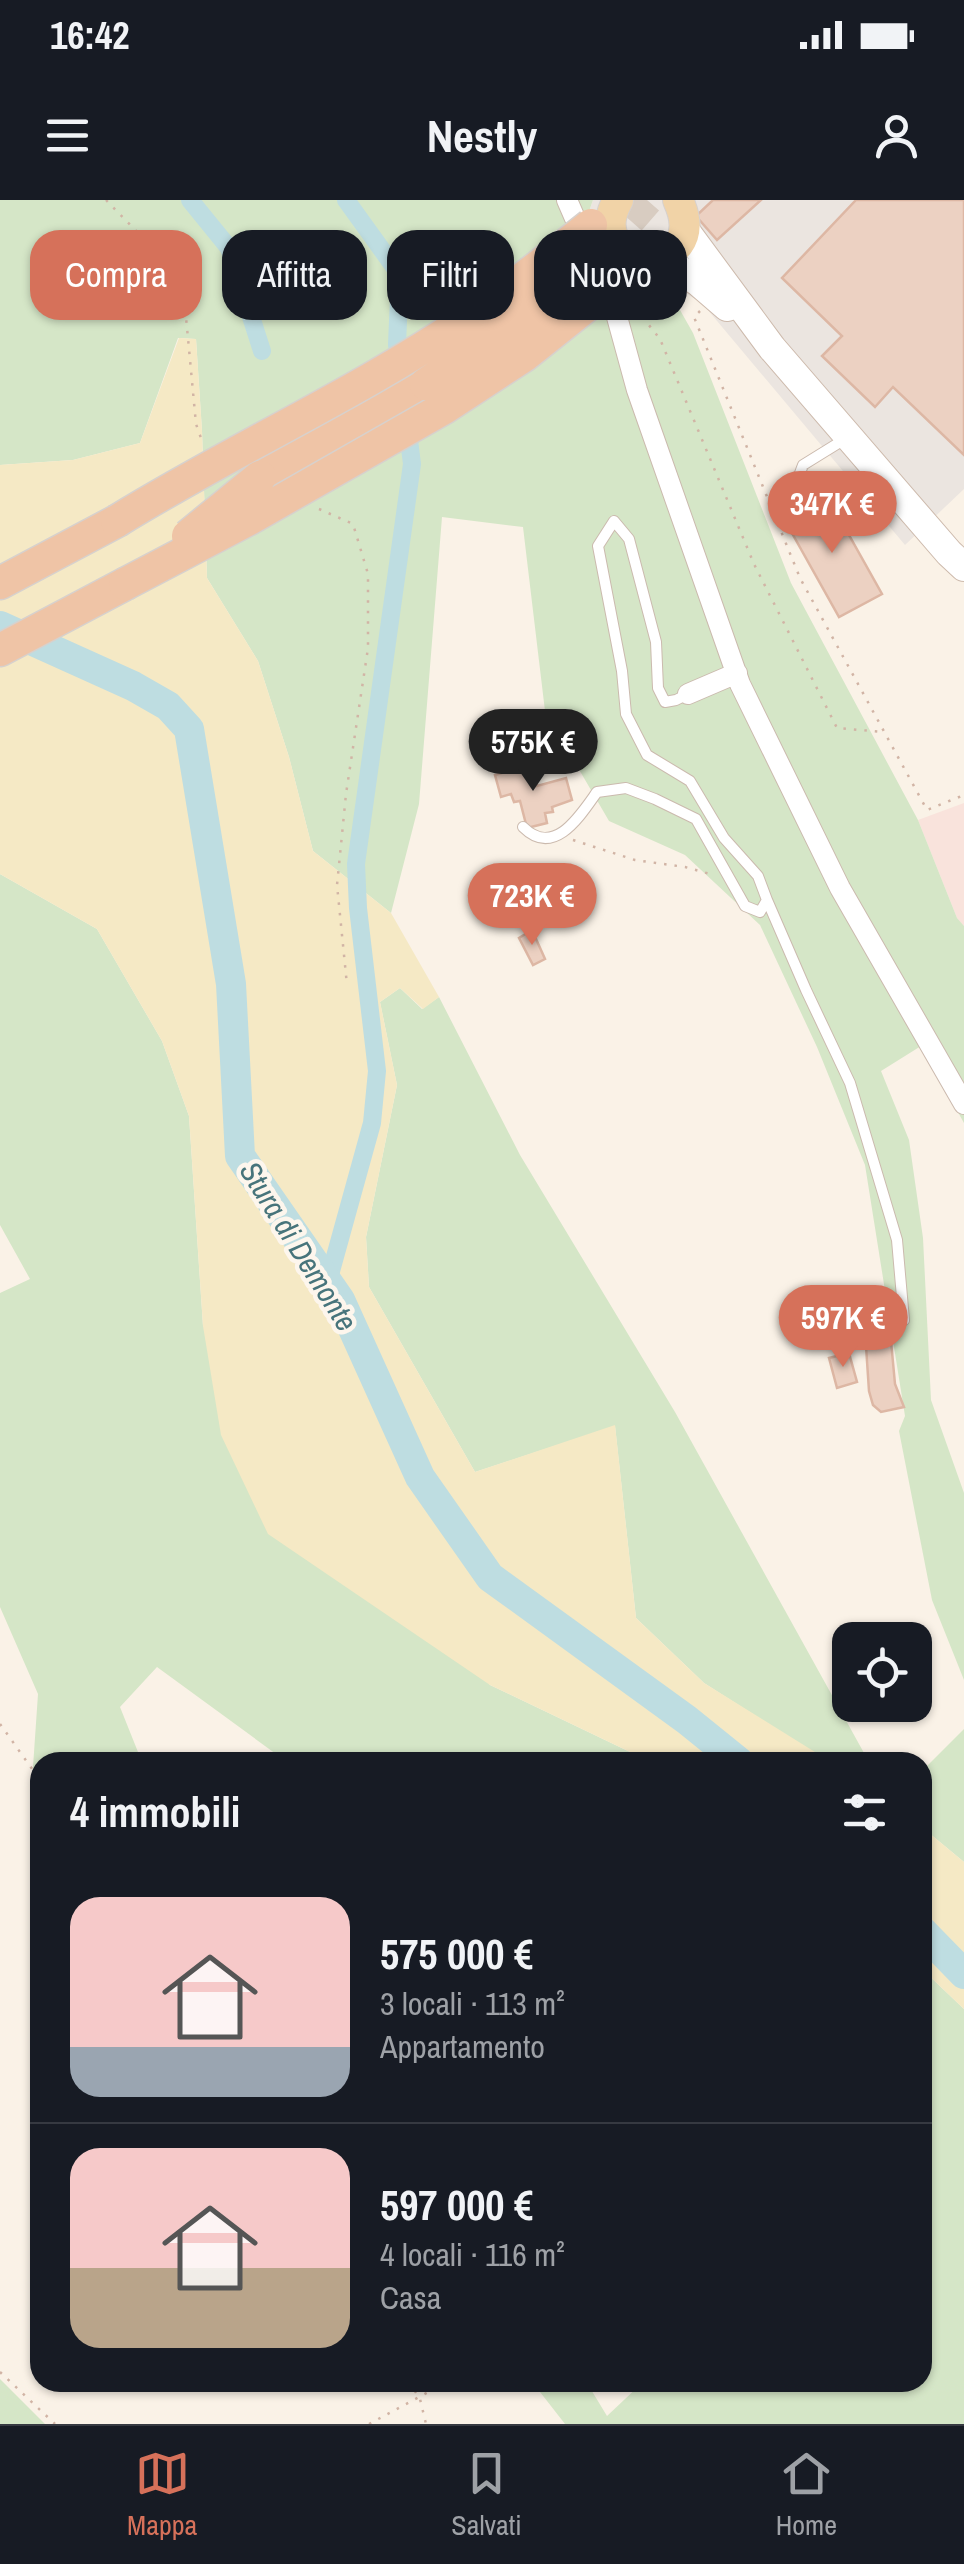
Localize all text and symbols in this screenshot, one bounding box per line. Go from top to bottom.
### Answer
text: 16:42 [50,10,130,61]
text: Nestly [427,105,537,166]
icon: menu [40,108,95,163]
icon: person [869,108,924,163]
chip: Compra [30,230,202,320]
chip: Affitta [222,230,367,320]
chip: Filtri [387,230,514,320]
chip: Nuovo [534,230,687,320]
pin: 347K € [751,471,913,556]
text: 347K € [790,482,874,525]
pin: 575K € [452,709,614,794]
text: 575K € [491,720,575,763]
pin: 723K € [451,863,613,948]
text: 723K € [490,874,574,917]
water label: Stura di Demonte [231,1154,367,1338]
pin: 597K € [762,1285,924,1370]
text: 597K € [801,1296,885,1339]
map controls [832,1622,932,1722]
button: locate [832,1622,932,1722]
text: 4 immobili [70,1784,240,1840]
icon: filters [837,1785,892,1840]
text: 575 000 € [380,1926,533,1982]
icon: home [150,1937,270,2057]
text: 3 locali · 113 m² [380,1982,565,2025]
text: Appartamento [380,2025,545,2068]
text: 597 000 € [380,2177,533,2233]
icon: home [150,2188,270,2308]
text: 4 locali · 116 m² [380,2233,565,2276]
text: Casa [380,2276,441,2319]
tab: Mappa [127,2446,197,2544]
tab: Salvati [451,2446,522,2544]
tab: Home [776,2446,837,2544]

